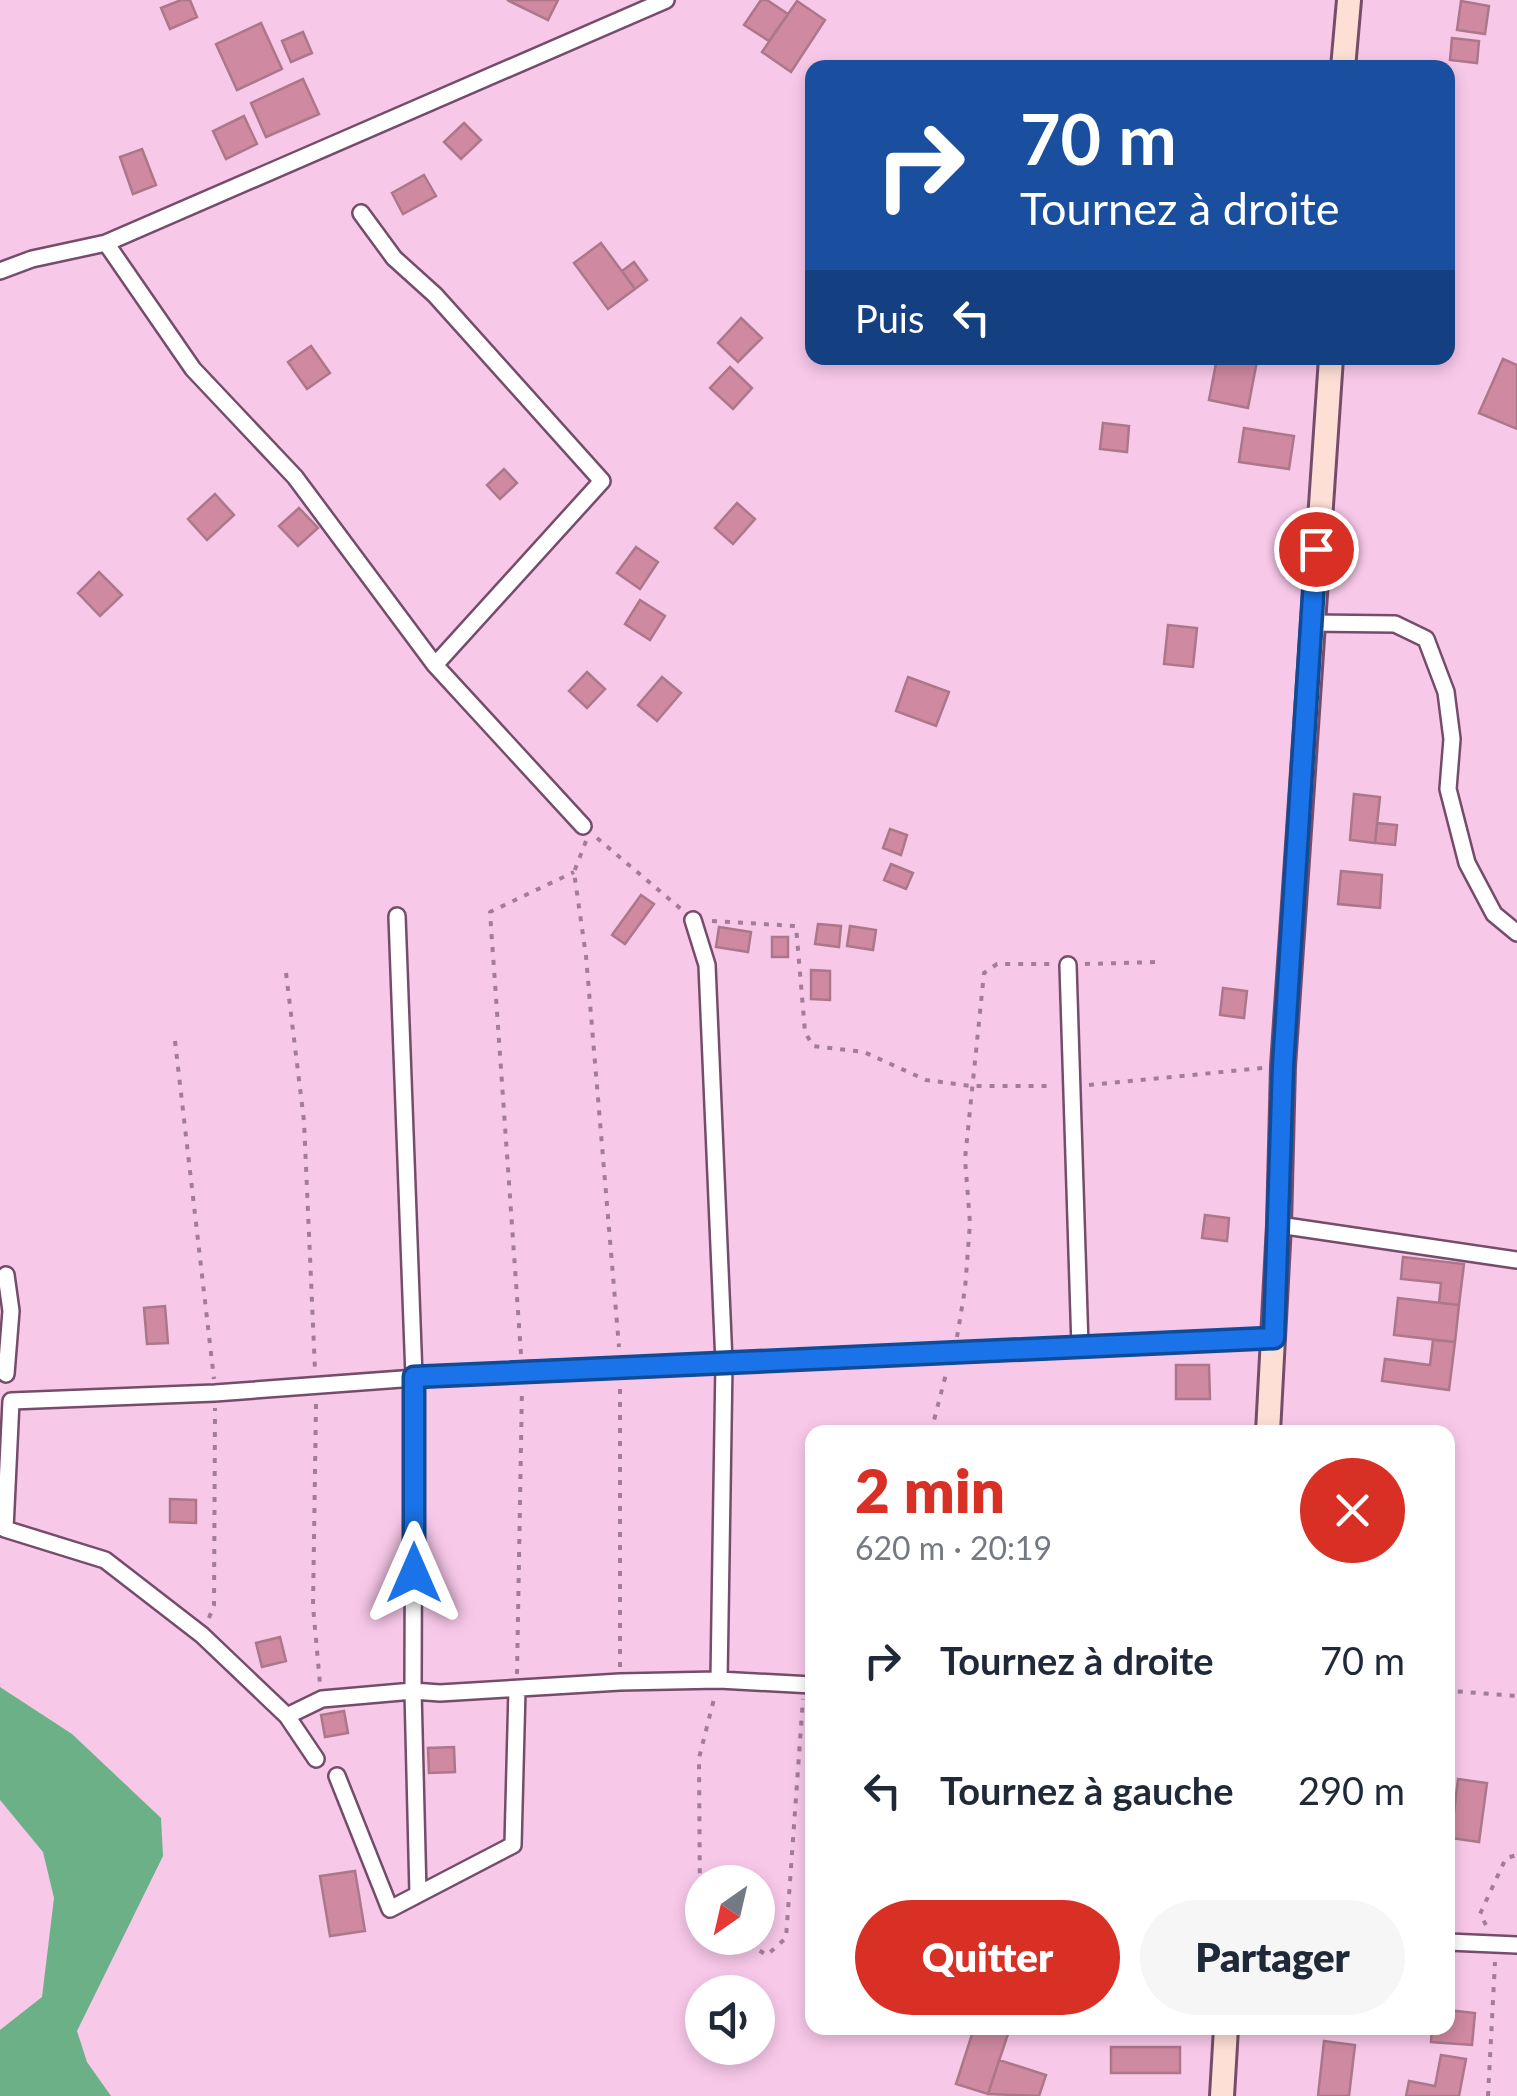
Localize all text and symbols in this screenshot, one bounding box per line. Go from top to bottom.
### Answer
text: 70 m [1020,96,1177,180]
icon: right [855,100,985,230]
text: Tournez à droite [1020,181,1339,235]
icon: left [944,290,999,345]
text: Puis [855,295,924,341]
pin [1274,507,1359,592]
icon: arrive [1289,522,1344,577]
text: 2 min [855,1454,1005,1526]
button: close [1300,1458,1405,1563]
position arrow [362,1521,466,1625]
text: 620 m · 20:19 [855,1528,1052,1567]
icon: right [855,1633,910,1688]
text: Tournez à droite [940,1637,1214,1683]
text: 70 m [1320,1637,1405,1683]
icon: left [855,1763,910,1818]
text: Tournez à gauche [940,1767,1233,1813]
text: 290 m [1298,1767,1405,1813]
north arrow [685,1865,775,1955]
map controls [685,1865,775,2065]
button: Quitter [855,1900,1120,2015]
button: Partager [1140,1900,1405,2015]
button: sound [685,1975,775,2065]

